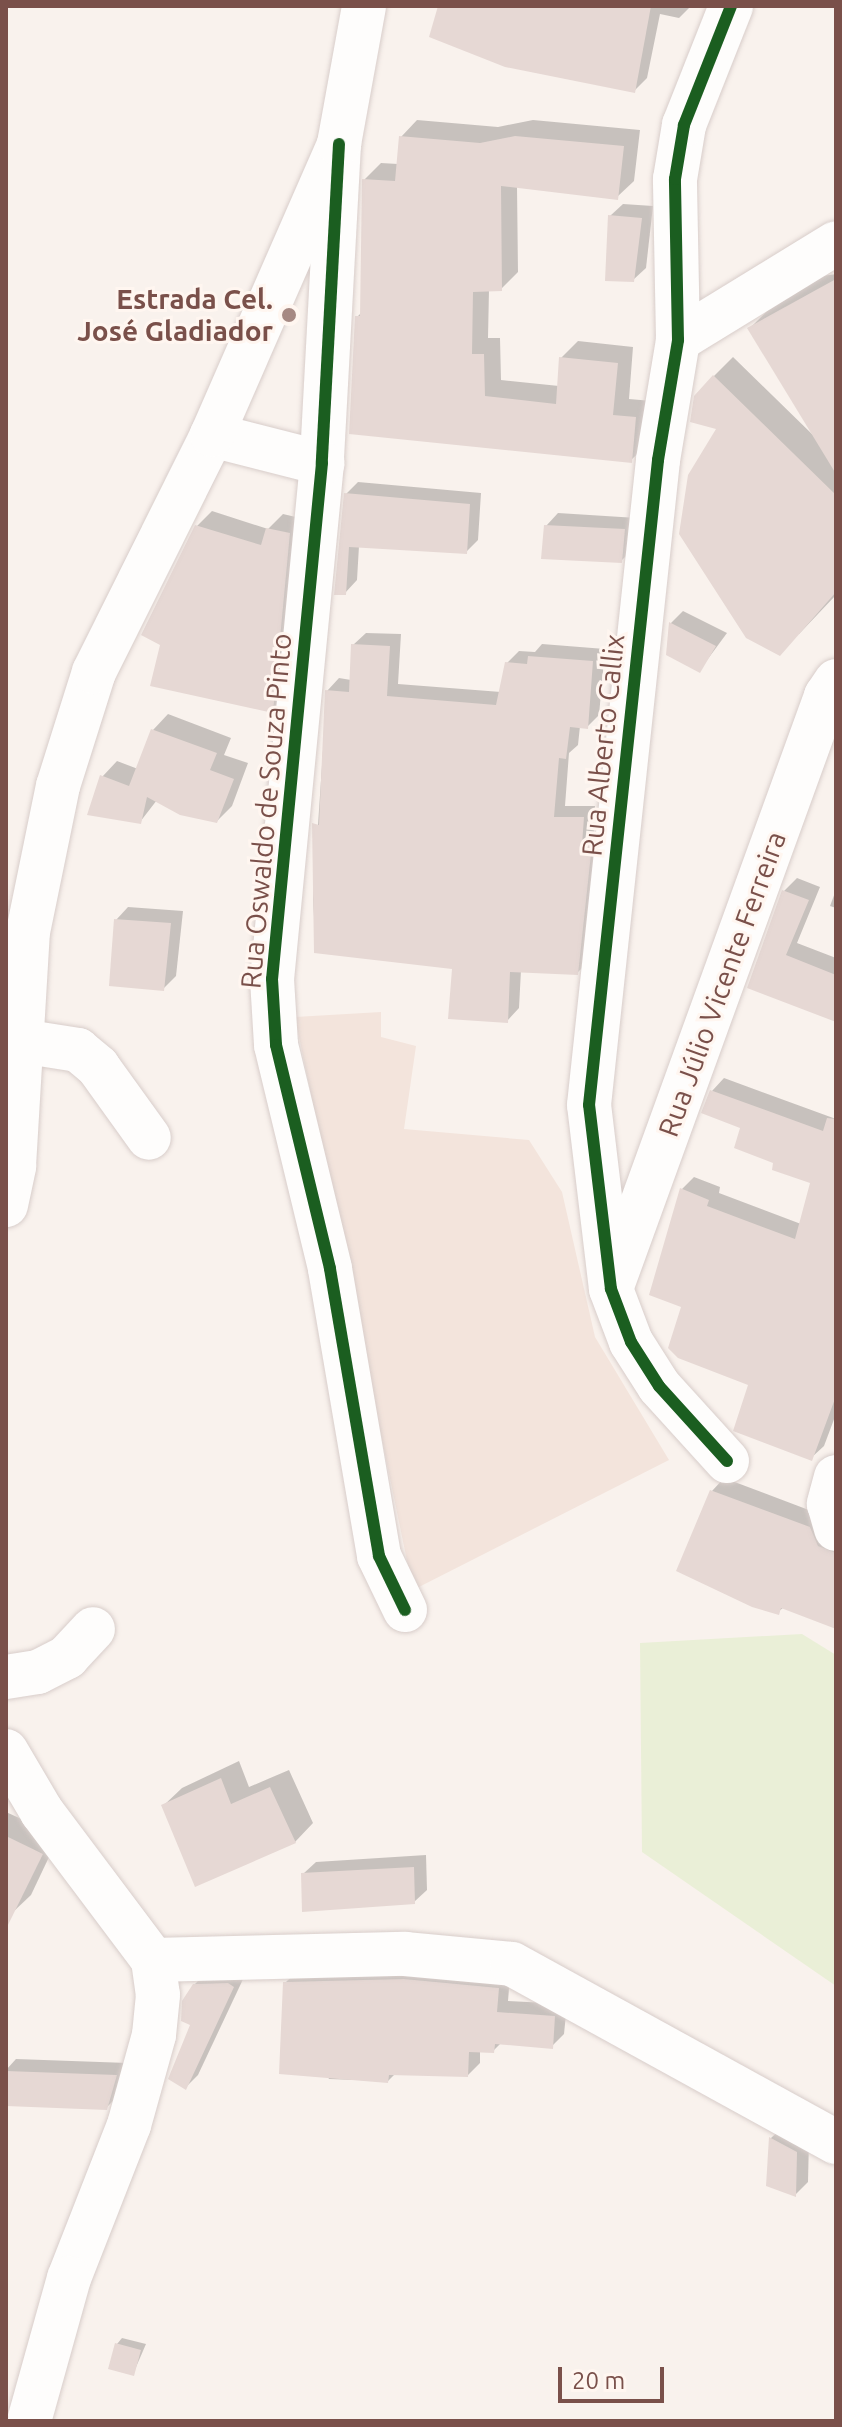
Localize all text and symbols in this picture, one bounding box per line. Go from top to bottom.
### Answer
place label: Estrada Cel. José Gladiador [77,282,273,348]
marker: Estrada Cel. José Gladiador [280,306,298,324]
street label: Rua Oswaldo de Souza Pinto [234,632,298,990]
street label: Rua Alberto Callix [575,632,631,858]
street label: Rua Júlio Vicente Ferreira [651,827,793,1141]
scale bar [562,2351,668,2401]
text: 20 m [572,2367,625,2394]

